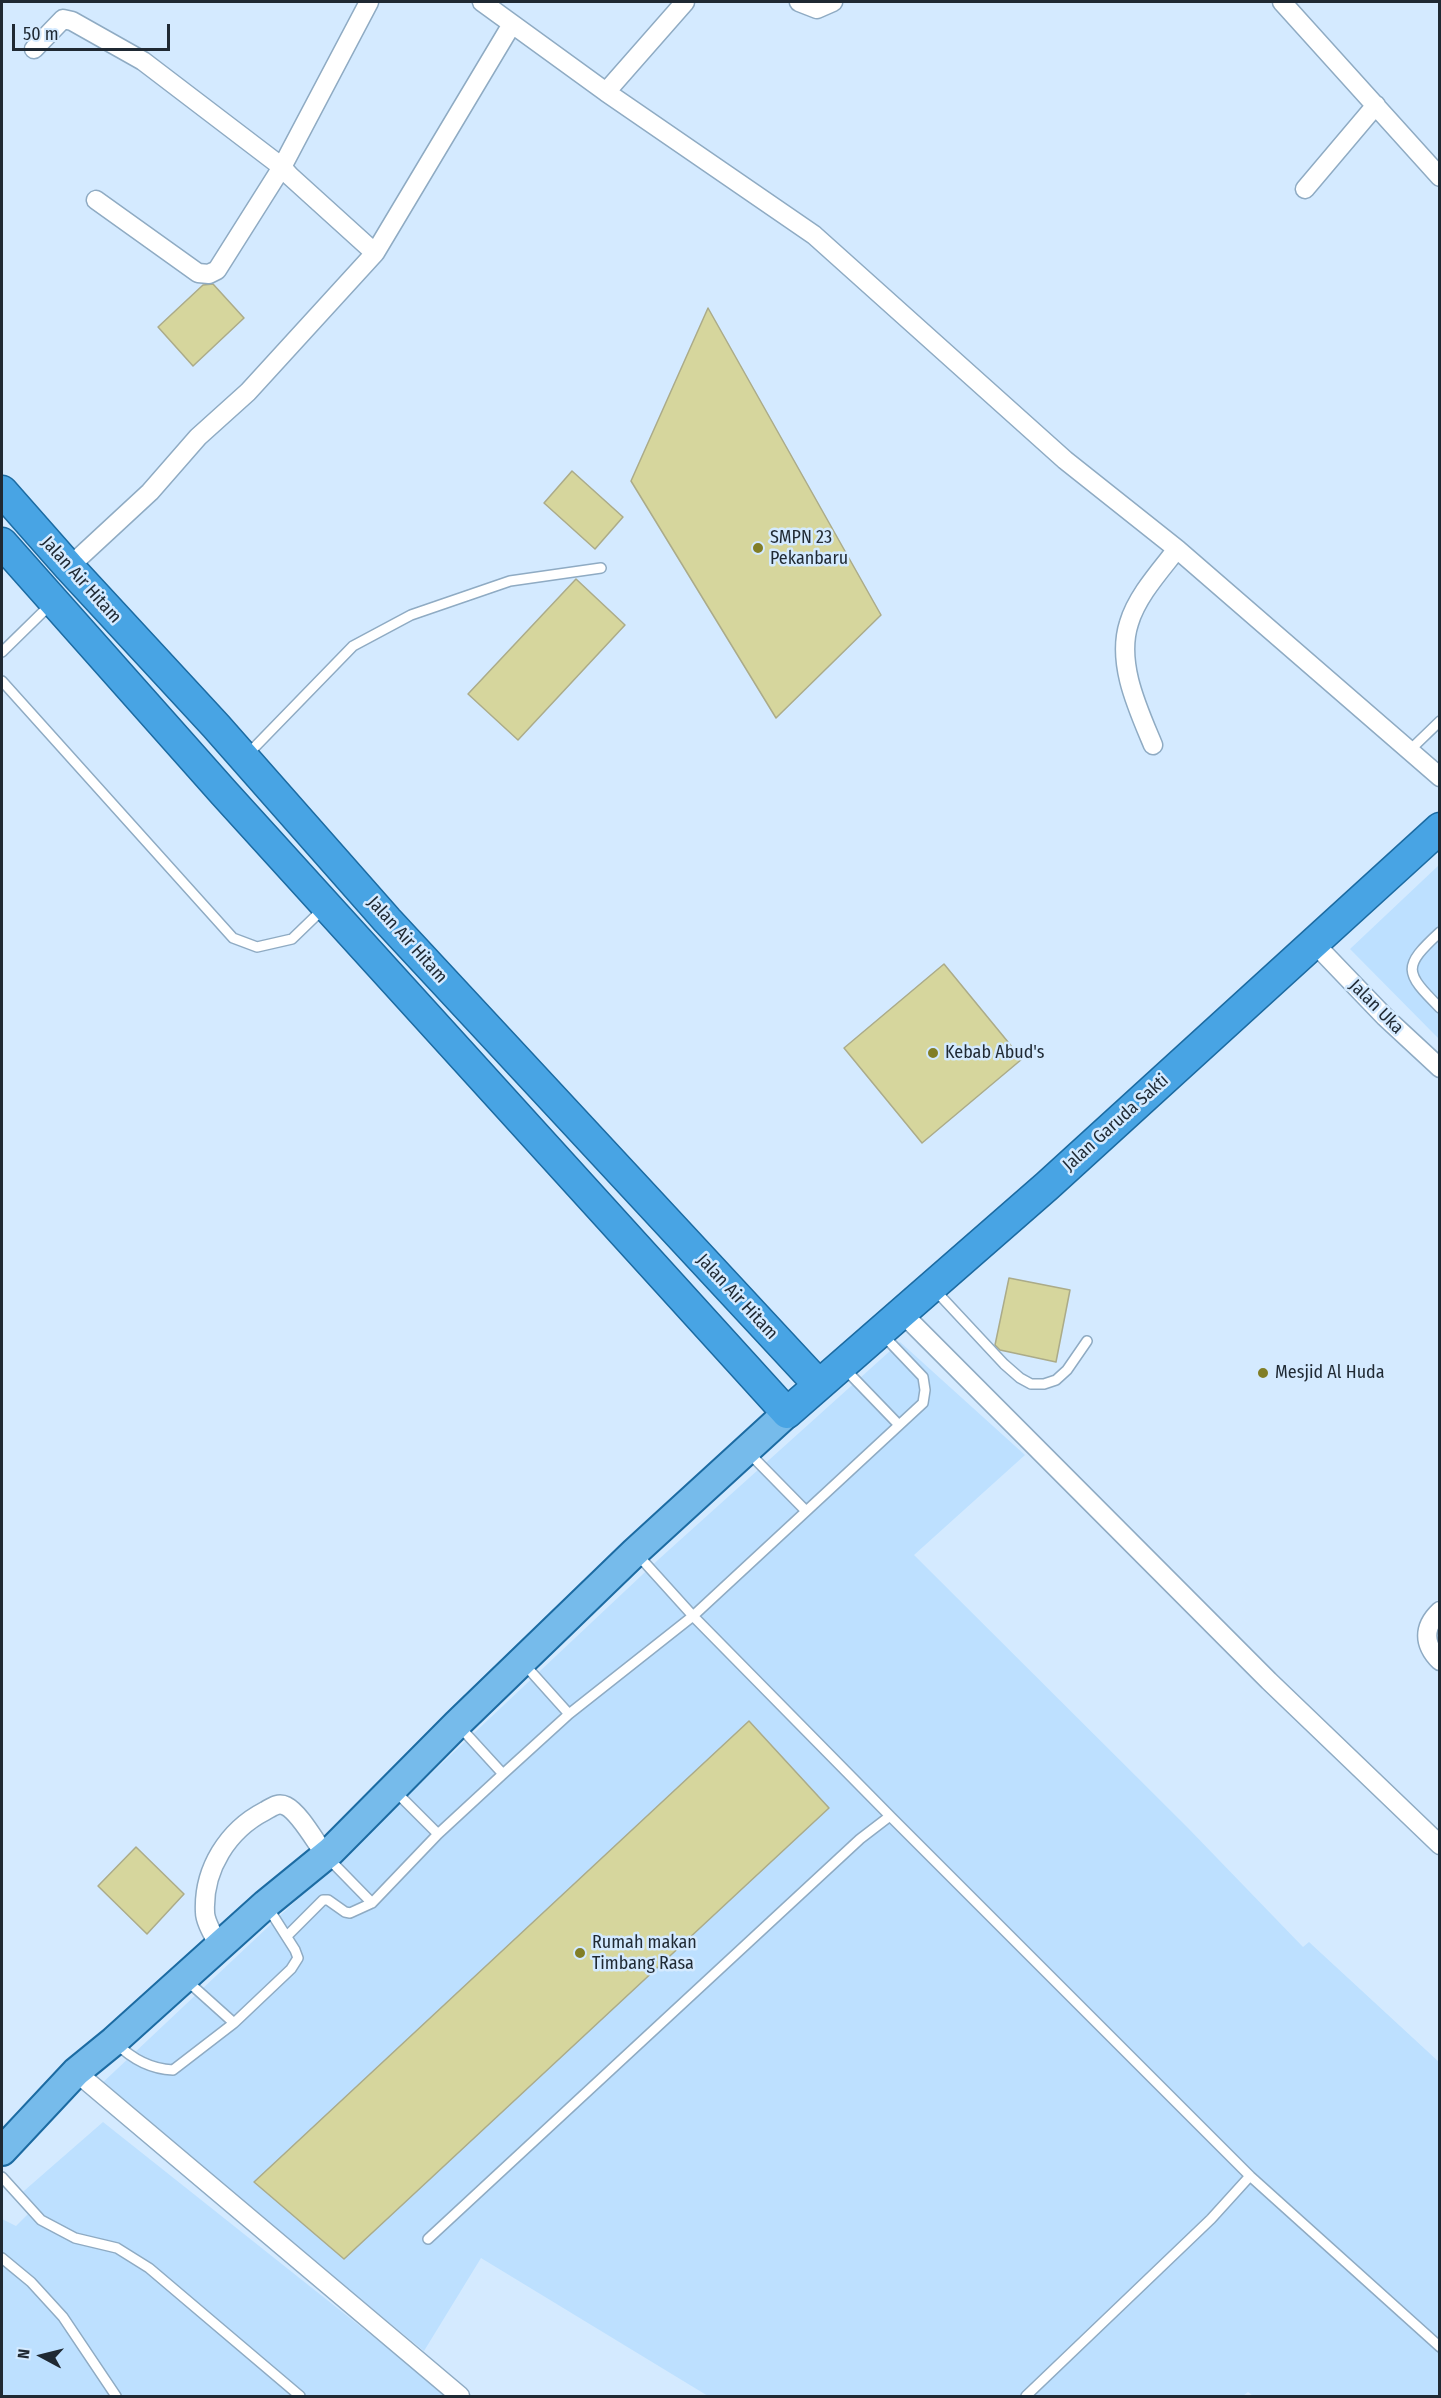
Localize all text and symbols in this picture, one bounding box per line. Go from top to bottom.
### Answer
scale bar [15,12,172,50]
text: 50 m [23,23,59,45]
place label: SMPN 23 Pekanbaru [770,527,848,570]
street label: Jalan Air Hitam [36,532,126,628]
marker: SMPN 23 Pekanbaru [751,541,765,555]
street label: Jalan Air Hitam [362,892,452,988]
street label: Jalan Uka [1344,975,1408,1039]
place label: Kebab Abud's [945,1042,1044,1064]
marker: Kebab Abud's [926,1046,940,1060]
street label: Jalan Garuda Sakti [1059,1070,1173,1176]
street label: Jalan Air Hitam [692,1250,782,1344]
place label: Mesjid Al Huda [1275,1362,1385,1384]
marker: Mesjid Al Huda [1256,1366,1270,1380]
place label: Rumah makan Timbang Rasa [592,1932,697,1974]
marker: Rumah makan Timbang Rasa [573,1946,587,1960]
north arrow [12,2326,72,2386]
text: N [14,2348,34,2360]

